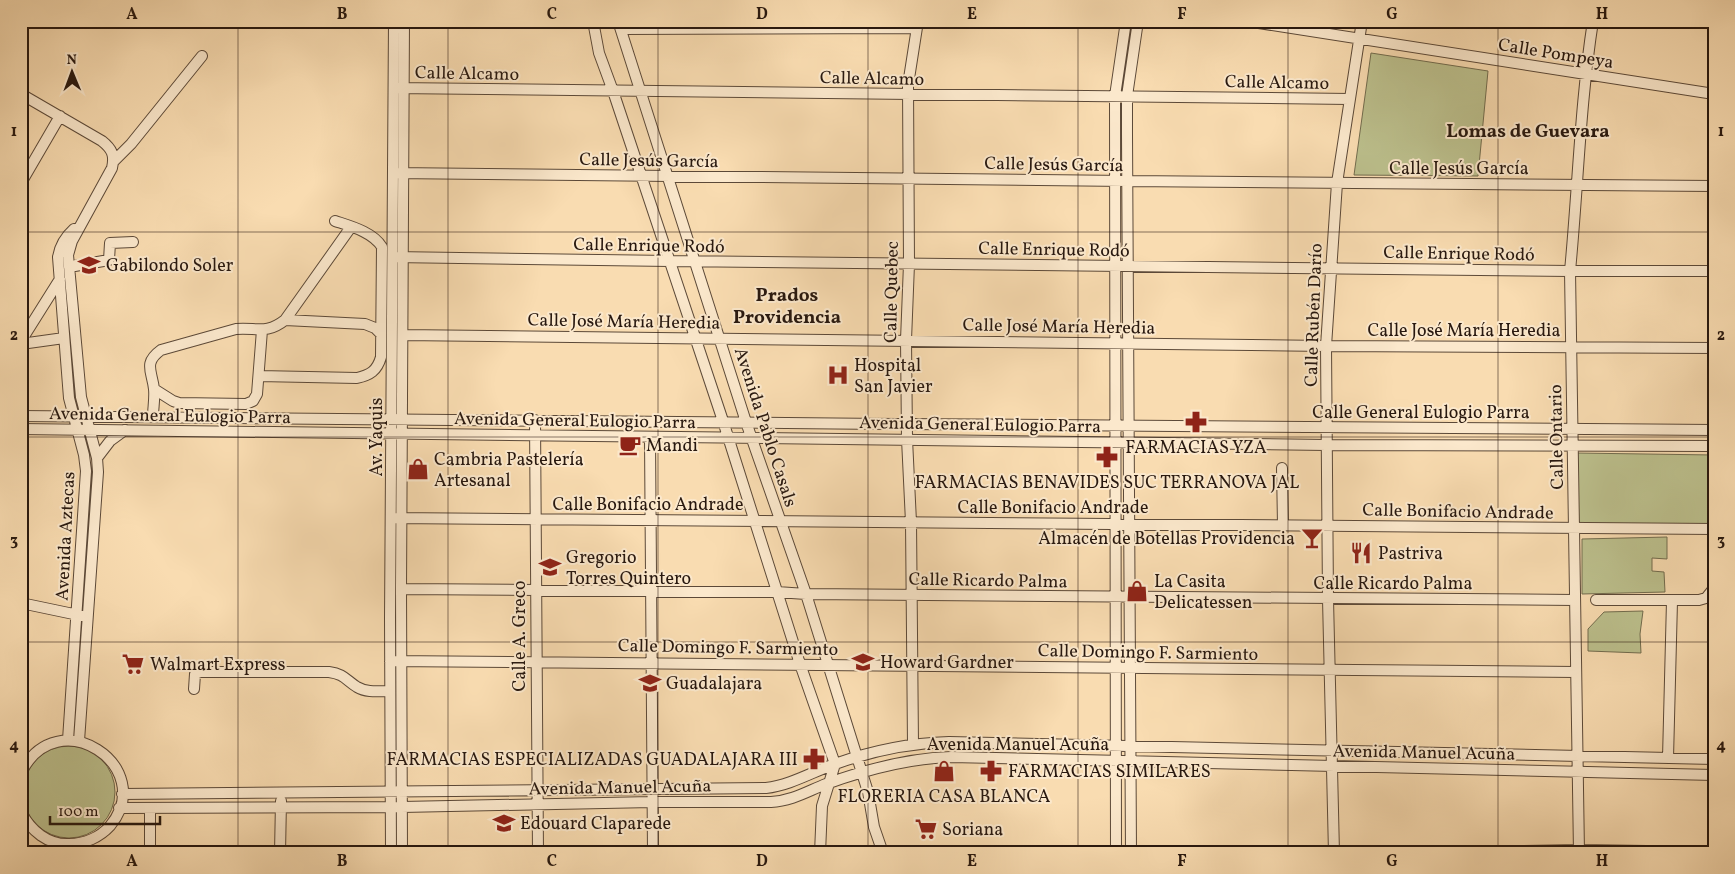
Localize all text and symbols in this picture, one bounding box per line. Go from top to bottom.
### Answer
text: A [126,4,138,26]
text: B [337,4,348,26]
text: C [547,4,557,26]
text: D [756,4,768,26]
text: E [967,4,977,26]
text: F [1177,4,1187,26]
text: G [1386,4,1398,26]
text: H [1596,4,1608,26]
street label: Calle Pompeya [1496,33,1615,76]
north arrow [48,48,98,98]
text: N [67,51,77,70]
street label: Calle Alcamo [415,61,519,88]
street label: Calle Alcamo [820,66,924,93]
street label: Calle Alcamo [1225,70,1329,97]
district label: Lomas de Guevara [1446,119,1610,145]
text: 1 [11,121,17,143]
text: 1 [1718,121,1724,143]
street label: Calle Jesús García [579,148,719,175]
street label: Calle Jesús García [984,152,1124,179]
street label: Calle Jesús García [1389,157,1529,182]
street label: Calle Enrique Rodó [573,233,725,260]
street label: Calle Enrique Rodó [978,237,1130,264]
street label: Calle Quebec [879,241,906,343]
street label: Calle Enrique Rodó [1383,241,1535,268]
street label: Calle Rubén Darío [1300,243,1329,387]
school or university icon: Gabilondo Soler [76,252,102,278]
place label: Gabilondo Soler [106,254,234,279]
district label: Prados Providencia [733,283,841,331]
street label: Calle José María Heredia [527,308,721,337]
street label: Calle José María Heredia [962,313,1156,342]
street label: Calle José María Heredia [1368,319,1560,344]
text: 2 [10,325,18,347]
text: 2 [1717,325,1725,347]
street label: Avenida Pablo Casals [727,344,802,510]
place label: Hospital San Javier [854,354,933,400]
hospital icon: Hospital San Javier [825,362,851,388]
street label: Calle Ontario [1544,384,1571,490]
street label: Av. Yaquis [365,397,390,477]
street label: Calle General Eulogio Parra [1312,401,1530,426]
street label: Avenida General Eulogio Parra [49,402,291,431]
street label: Avenida General Eulogio Parra [454,407,696,436]
pharmacy icon: FARMACIAS YZA [1183,409,1209,435]
street label: Avenida General Eulogio Parra [859,411,1101,440]
cafe icon: Mandi [617,432,643,458]
place label: Mandi [646,434,698,459]
place label: FARMACIAS YZA [1125,436,1267,461]
pharmacy icon: FARMACIAS BENAVIDES SUC TERRANOVA JAL [1094,444,1120,470]
place label: Cambria Pastelería Artesanal [434,448,584,494]
shop icon: Cambria Pastelería Artesanal [405,456,431,482]
street label: Avenida Aztecas [51,471,82,601]
place label: FARMACIAS BENAVIDES SUC TERRANOVA JAL [915,471,1299,496]
street label: Calle Bonifacio Andrade [552,493,744,518]
street label: Calle Bonifacio Andrade [957,496,1149,521]
street label: Calle Bonifacio Andrade [1362,498,1554,527]
bar icon: Almacén de Botellas Providencia [1299,525,1325,551]
place label: Almacén de Botellas Providencia [1038,527,1295,552]
text: 3 [10,530,18,552]
text: 3 [1717,530,1725,552]
restaurant icon: Pastriva [1348,540,1374,566]
place label: Pastriva [1378,542,1443,567]
place label: Gregorio Torres Quintero [566,546,691,592]
school or university icon: Gregorio Torres Quintero [537,554,563,580]
street label: Calle Ricardo Palma [908,568,1068,595]
place label: La Casita Delicatessen [1154,570,1253,616]
street label: Calle Ricardo Palma [1314,572,1472,597]
shop icon: La Casita Delicatessen [1124,578,1150,604]
street label: Calle A. Greco [508,581,533,692]
street label: Calle Domingo F. Sarmiento [618,634,838,663]
street label: Calle Domingo F. Sarmiento [1038,639,1258,668]
school or university icon: Howard Gardner [850,649,876,675]
supermarket icon: Walmart Express [120,651,146,677]
place label: Howard Gardner [880,651,1014,676]
place label: Walmart Express [150,653,286,678]
school or university icon: Guadalajara [637,670,663,696]
place label: Guadalajara [666,672,762,697]
street label: Avenida Manuel Acuña [927,733,1109,758]
text: 4 [9,735,19,757]
text: 4 [1716,735,1726,757]
street label: Avenida Manuel Acuña [1332,739,1516,768]
pharmacy icon: FARMACIAS ESPECIALIZADAS GUADALAJARA III [801,746,827,772]
place label: FARMACIAS ESPECIALIZADAS GUADALAJARA III [387,748,798,773]
shop icon: FLORERIA CASA BLANCA [931,758,957,784]
pharmacy icon: FARMACIAS SIMILARES [978,758,1004,784]
place label: FARMACIAS SIMILARES [1008,760,1211,785]
street label: Avenida Manuel Acuña [528,774,712,803]
place label: FLORERIA CASA BLANCA [837,785,1051,810]
scale bar [50,794,160,826]
text: 100 m [58,802,98,823]
school or university icon: Edouard Claparede [491,810,517,836]
place label: Edouard Claparede [520,812,671,837]
supermarket icon: Soriana [913,816,939,842]
place label: Soriana [942,818,1003,843]
text: A [126,851,138,873]
text: B [337,851,348,873]
text: C [547,851,557,873]
text: D [756,851,768,873]
text: E [967,851,977,873]
text: F [1177,851,1187,873]
text: G [1386,851,1398,873]
text: H [1596,851,1608,873]

